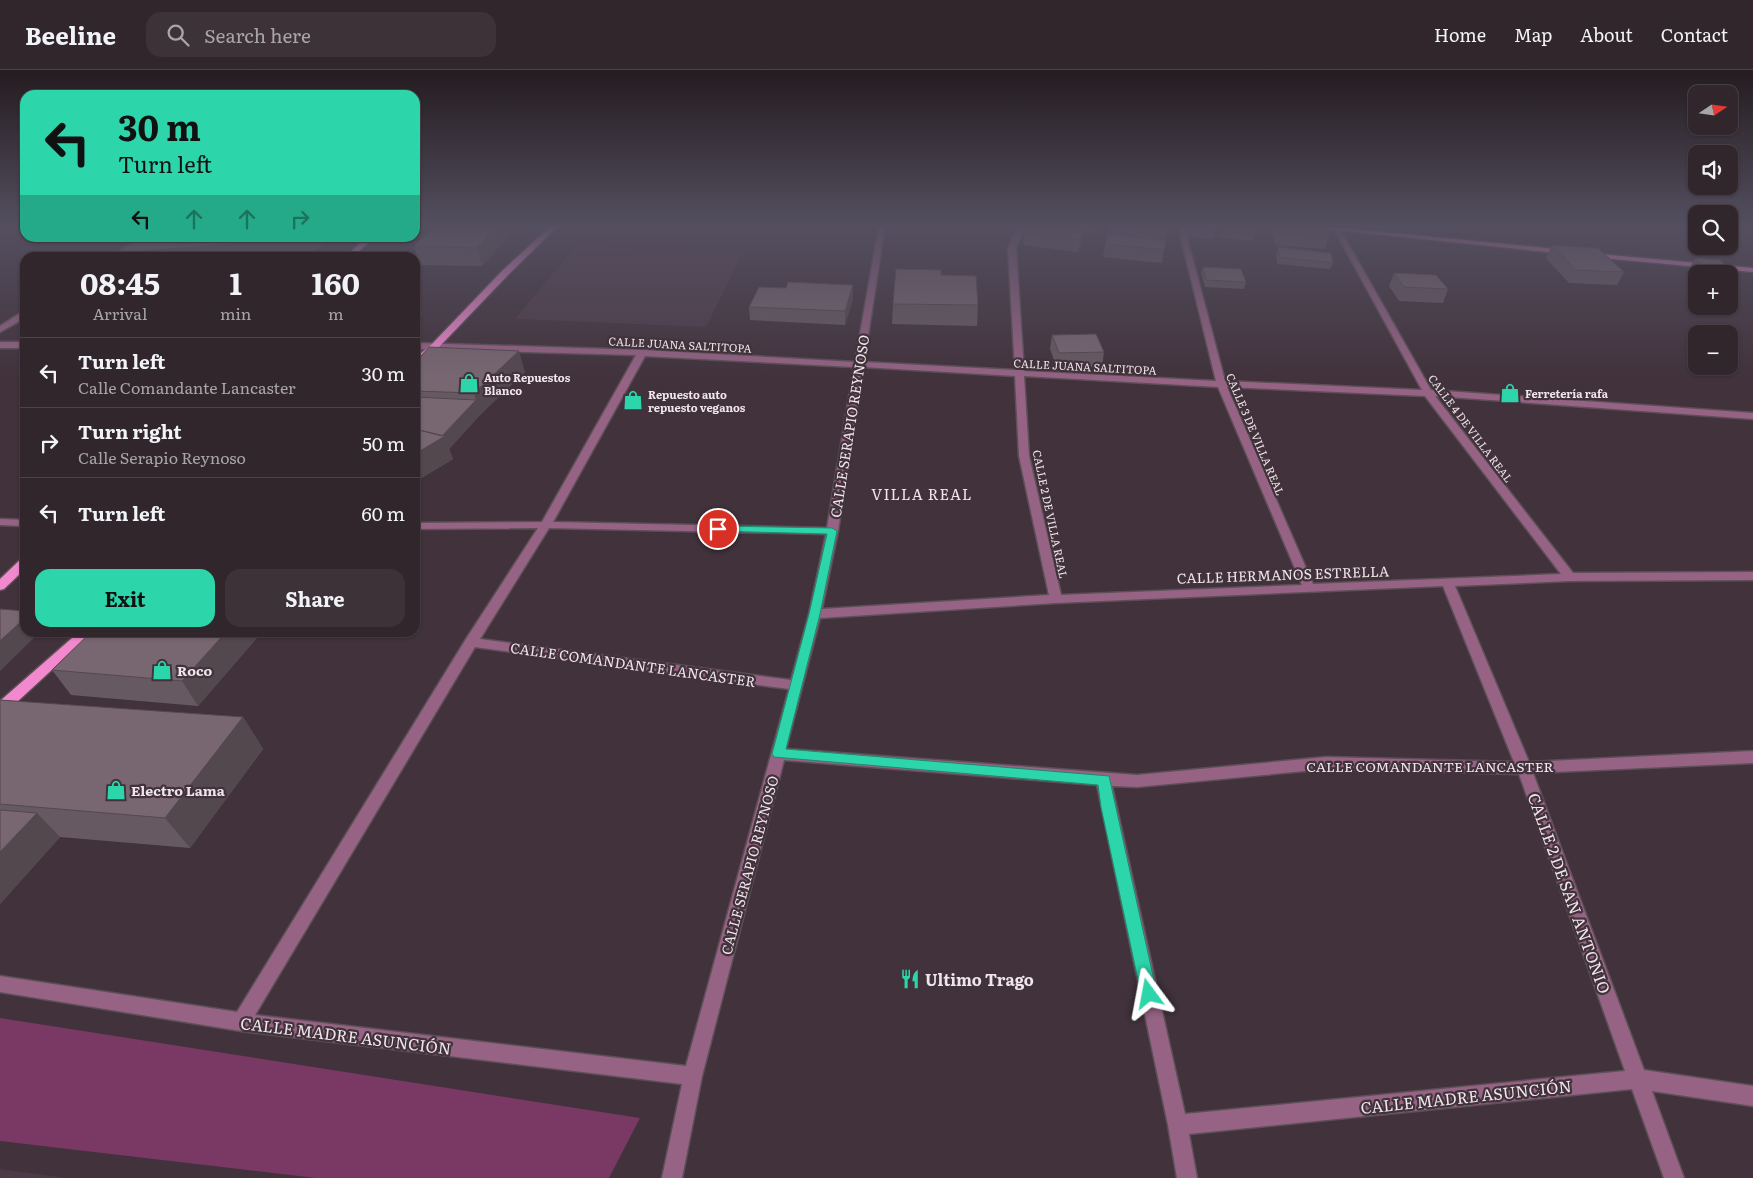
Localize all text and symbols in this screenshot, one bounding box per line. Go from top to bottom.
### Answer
search box [146,12,496,57]
text: Beeline [25,17,116,52]
icon: search [164,21,192,49]
text: Search here [204,21,311,49]
text: Home [1434,21,1486,48]
text: Map [1514,21,1552,48]
text: About [1580,21,1633,48]
text: Contact [1661,21,1728,48]
north arrow [1688,85,1738,135]
map controls [1688,85,1738,375]
text: 30 m [118,100,201,152]
icon: left [35,110,100,175]
button: sound [1688,145,1738,195]
text: Turn left [118,147,212,180]
icon: left [127,205,155,233]
icon: ahead [180,205,208,233]
icon: ahead [233,205,261,233]
icon: right [286,205,314,233]
button: search [1688,205,1738,255]
text: 08:45 [80,260,160,304]
text: 1 [230,260,242,304]
text: 160 [312,260,360,304]
button: + [1688,265,1738,315]
text: Arrival [93,301,147,325]
text: min [220,301,251,325]
text: m [328,301,343,325]
button: − [1688,325,1738,375]
street label: CALLE JUANA SALTITOPA [608,332,752,356]
street label: CALLE SERAPIO REYNOSO [825,333,873,519]
text: Turn left [78,347,165,375]
street label: CALLE JUANA SALTITOPA [1013,354,1157,378]
icon: left [35,359,63,387]
text: 30 m [361,359,405,387]
place label: Auto Repuestos Blanco [484,369,571,398]
street label: CALLE 3 DE VILLA REAL [1223,370,1289,498]
street label: CALLE 4 DE VILLA REAL [1425,371,1517,485]
shop icon: Auto Repuestos Blanco [458,372,480,394]
text: Calle Comandante Lancaster [78,375,296,399]
shop icon: Ferretería rafa [1499,382,1521,404]
place label: Ferretería rafa [1525,385,1609,401]
place label: Repuesto auto repuesto veganos [648,386,746,415]
shop icon: Repuesto auto repuesto veganos [622,389,644,411]
text: Turn right [78,417,182,445]
icon: right [35,429,63,457]
text: 50 m [362,429,405,457]
text: Calle Serapio Reynoso [78,445,246,469]
street label: CALLE 2 DE VILLA REAL [1030,448,1072,580]
district label: VILLA REAL [871,482,973,505]
icon: left [35,499,63,527]
text: Turn left [78,499,165,527]
text: 60 m [362,499,405,527]
pin [697,508,739,550]
icon: arrive [704,515,732,543]
street label: CALLE HERMANOS ESTRELLA [1177,560,1390,588]
button: Exit [35,569,215,627]
button: Share [225,569,405,627]
street label: CALLE COMANDANTE LANCASTER [509,637,757,691]
shop icon: Roco [151,659,173,681]
place label: Roco [177,660,212,680]
street label: CALLE COMANDANTE LANCASTER [1306,756,1554,776]
street label: CALLE SERAPIO REYNOSO [715,773,783,957]
shop icon: Electro Lama [105,779,127,801]
place label: Electro Lama [131,780,226,800]
street label: CALLE 2 DE SAN ANTONIO [1522,789,1618,997]
place label: Ultimo Trago [925,967,1034,991]
position arrow [1122,967,1174,1019]
restaurant icon: Ultimo Trago [899,968,921,990]
street label: CALLE MADRE ASUNCIÓN [239,1010,453,1060]
street label: CALLE MADRE ASUNCIÓN [1359,1073,1573,1119]

